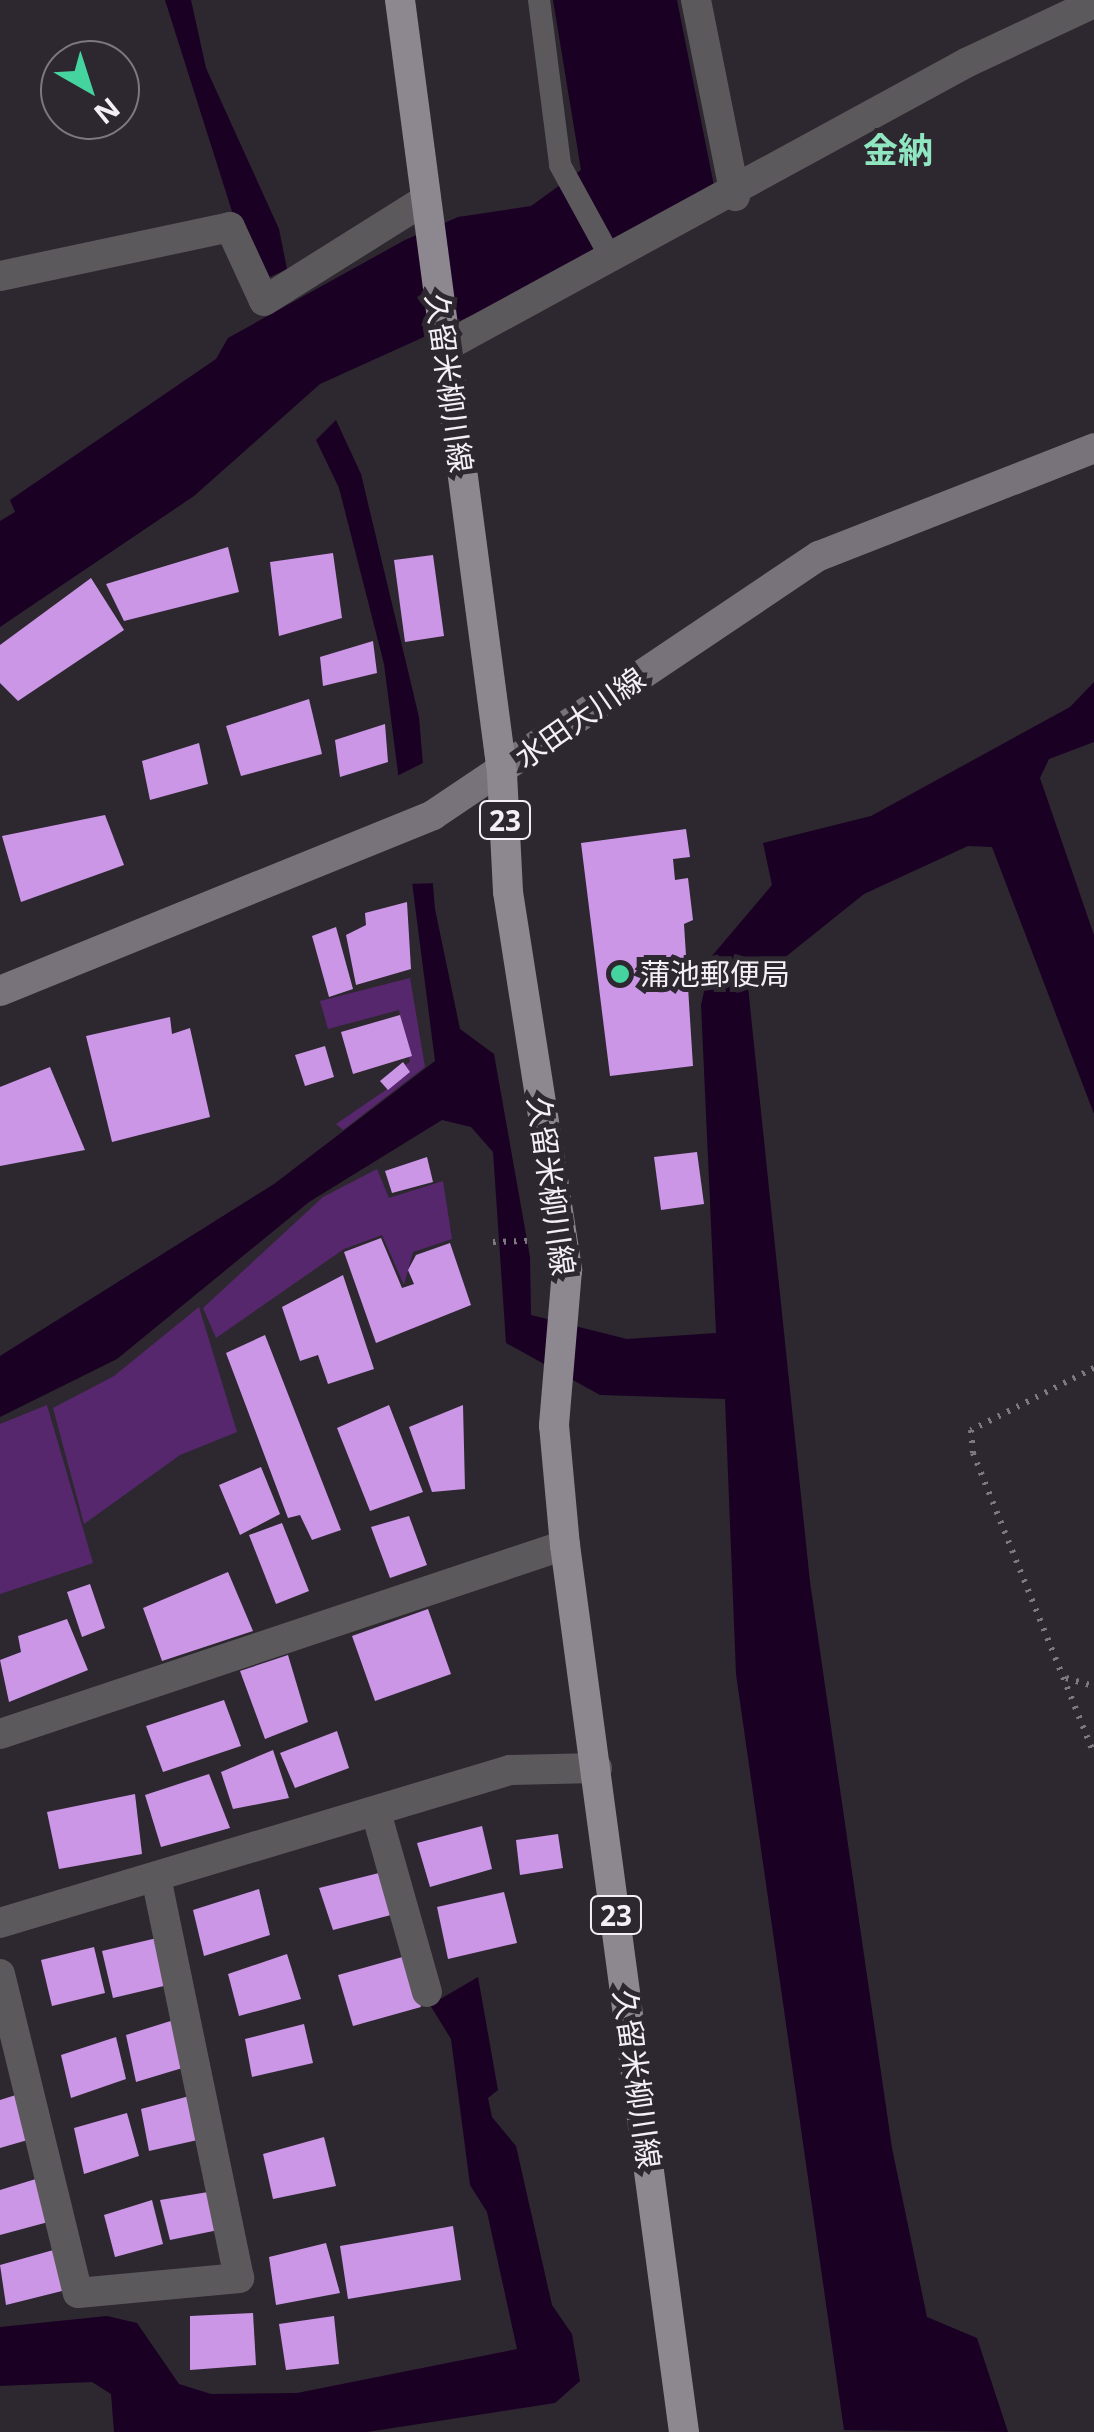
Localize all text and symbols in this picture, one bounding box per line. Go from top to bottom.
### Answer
north arrow [40,40,140,140]
text: N [87,90,128,134]
district label: 金納 [863,129,933,171]
street label: 久留米柳川線 [419,291,479,475]
street label: 水田大川線 [508,660,652,776]
road number: 23 [478,797,532,843]
place label: 蒲池郵便局 [640,956,790,992]
marker: 蒲池郵便局 [609,963,631,985]
street label: 久留米柳川線 [521,1094,581,1278]
road number: 23 [588,1892,644,1938]
street label: 久留米柳川線 [607,1987,667,2171]

